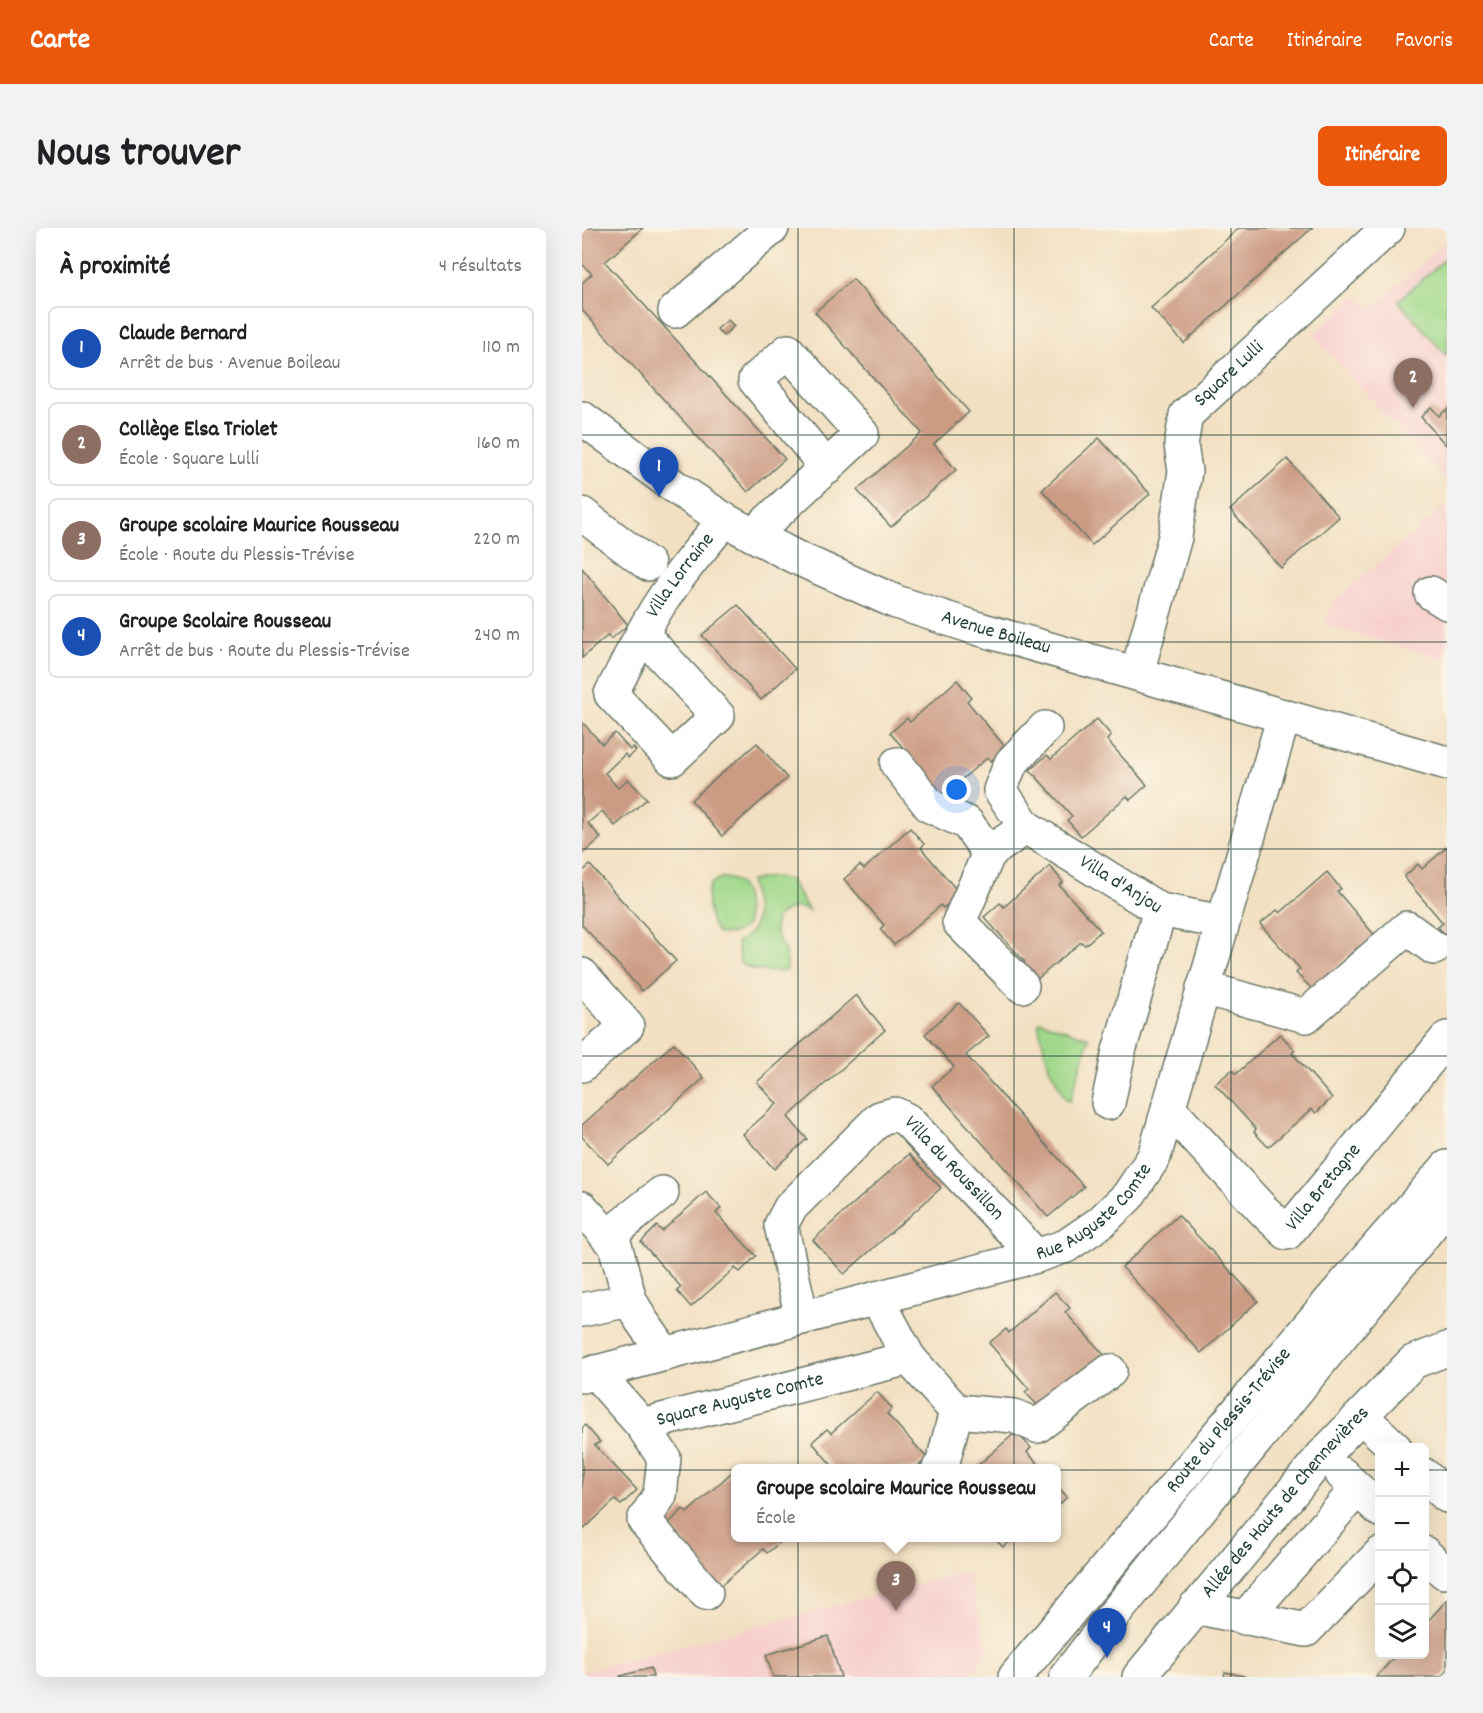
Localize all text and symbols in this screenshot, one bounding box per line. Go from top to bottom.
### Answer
text: Carte [30,22,90,62]
text: Carte [1209,27,1254,57]
text: Itinéraire [1287,27,1362,57]
text: Favoris [1395,27,1453,57]
text: Nous trouver [36,126,240,186]
button: Itinéraire [1318,126,1447,186]
text: À proximité [60,249,170,286]
text: 4 résultats [439,253,522,281]
text: Claude Bernard [119,319,247,350]
text: 1 [79,334,84,362]
text: 110 m [482,334,520,362]
street label: Square Lulli [1188,335,1271,414]
text: Arrêt de bus · Avenue Boileau [119,350,340,378]
pin: 2 [1394,358,1432,408]
text: Collège Elsa Triolet [119,415,278,446]
text: 2 [77,430,86,458]
text: 160 m [477,430,520,458]
text: École · Square Lulli [119,446,259,474]
pin: 1 [640,448,679,497]
text: Groupe scolaire Maurice Rousseau [119,511,399,542]
text: 3 [77,526,86,554]
text: 220 m [473,526,520,554]
street label: Villa Lorraine [640,527,722,624]
text: École · Route du Plessis-Trévise [119,542,355,570]
street label: Avenue Boileau [937,604,1054,663]
text: Groupe Scolaire Rousseau [119,607,331,638]
text: 4 [77,622,86,650]
text: 240 m [474,622,520,650]
text: Arrêt de bus · Route du Plessis-Trévise [119,638,410,666]
your location [942,775,971,804]
street label: Villa d'Anjou [1073,849,1167,922]
street label: Villa du Roussillon [897,1110,1010,1227]
street label: Villa Bretagne [1280,1138,1369,1238]
street label: Rue Auguste Comte [1033,1158,1160,1269]
street label: Route du Plessis-Trévise [1160,1342,1299,1500]
street label: Square Auguste Comte [654,1366,827,1435]
street label: Allée des Hauts de Chennevières [1195,1400,1377,1605]
map controls [1375,1443,1429,1659]
button: + [1375,1443,1429,1497]
popup [731,1464,1061,1542]
text: Groupe scolaire Maurice Rousseau [756,1474,1036,1505]
button: − [1375,1497,1429,1551]
text: École [756,1505,795,1533]
button: locate [1375,1551,1429,1605]
pin: 3 [876,1562,916,1611]
button: layers [1375,1605,1429,1659]
pin: 4 [1088,1608,1126,1658]

